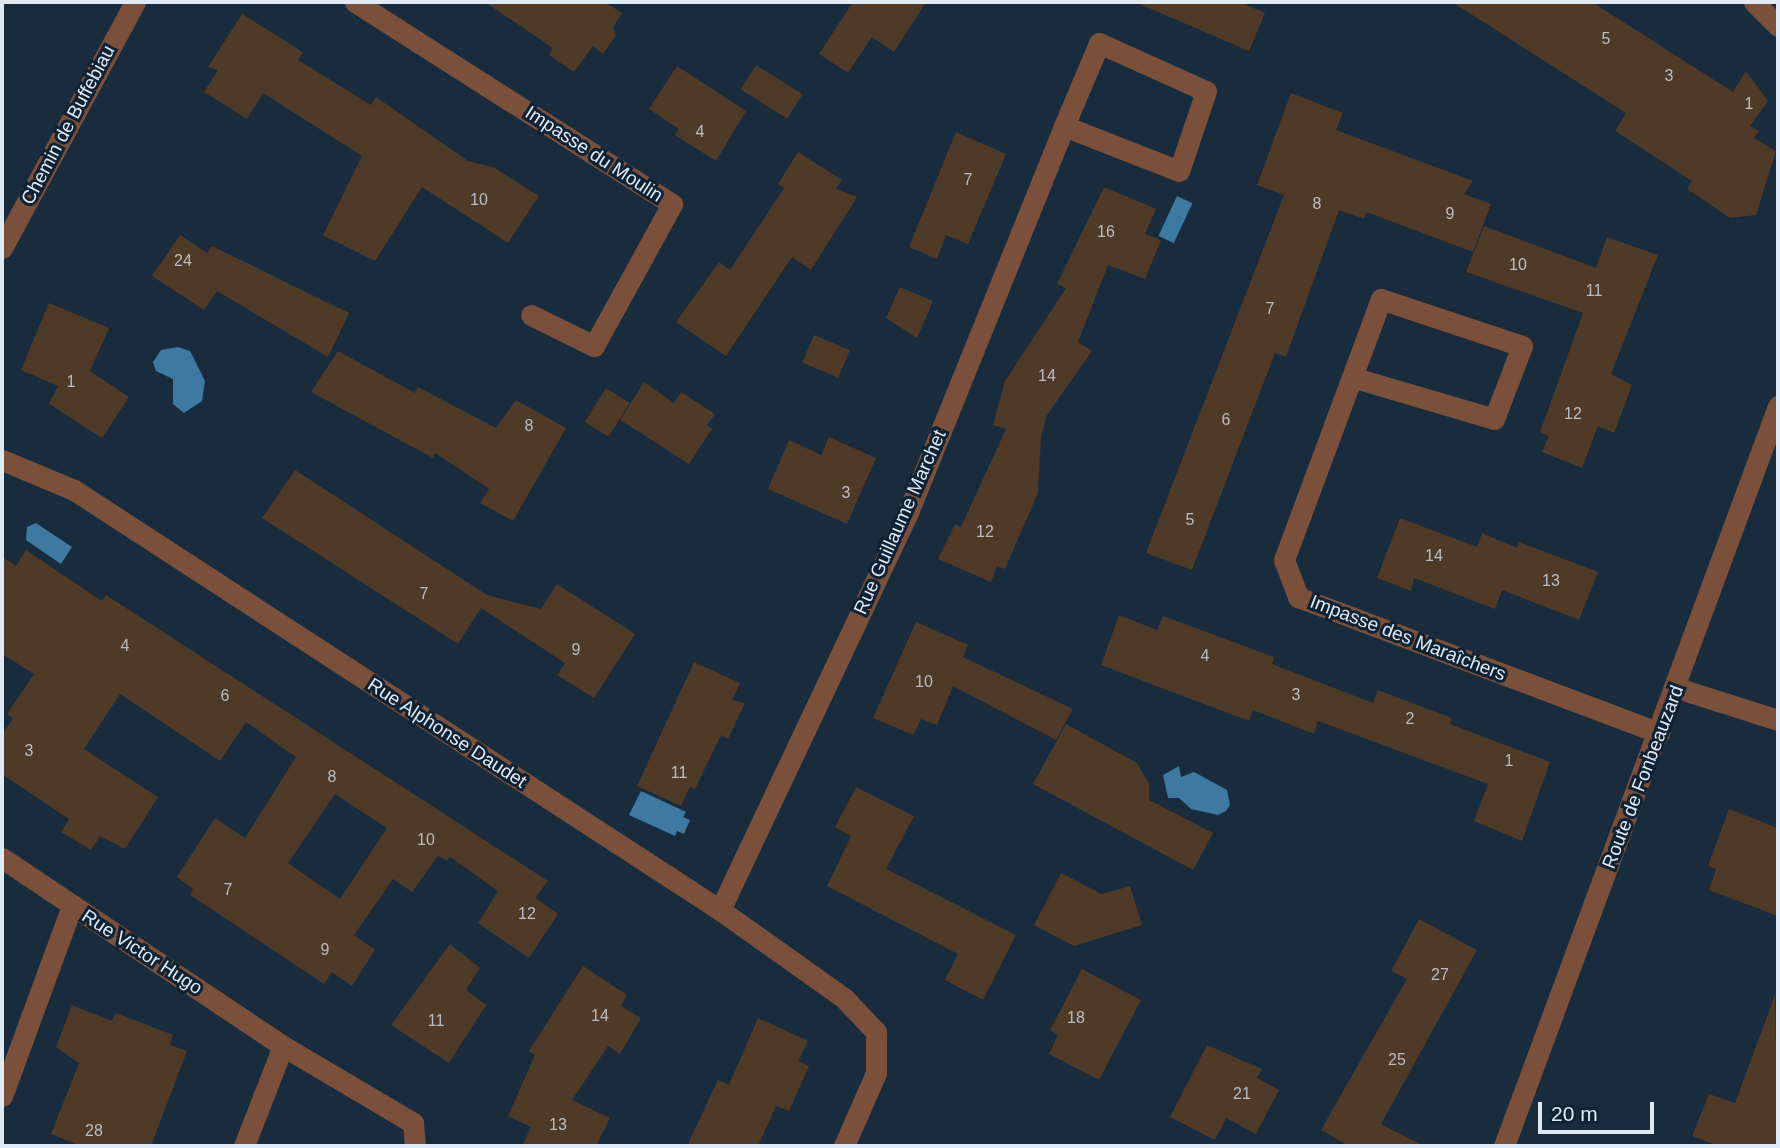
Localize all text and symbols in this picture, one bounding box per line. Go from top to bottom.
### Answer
house number: 5 [1602,29,1610,49]
street label: Chemin de Buffebiau [16,41,120,209]
house number: 3 [1665,66,1673,86]
house number: 1 [1745,94,1753,114]
street label: Impasse du Moulin [521,101,667,207]
house number: 4 [696,122,704,142]
house number: 7 [964,170,972,190]
house number: 10 [470,190,488,210]
house number: 8 [1313,194,1321,214]
house number: 9 [1446,204,1454,224]
house number: 16 [1097,222,1115,242]
house number: 24 [174,251,192,271]
house number: 10 [1509,255,1527,275]
house number: 11 [1586,281,1602,301]
house number: 7 [1266,299,1274,319]
house number: 14 [1038,366,1056,386]
house number: 1 [67,372,75,392]
house number: 12 [1564,404,1582,424]
house number: 6 [1222,410,1230,430]
house number: 8 [525,416,533,436]
street label: Rue Guillaume Marchet [849,426,951,618]
house number: 3 [842,483,850,503]
house number: 5 [1186,510,1194,530]
house number: 12 [976,522,994,542]
house number: 14 [1425,546,1443,566]
house number: 13 [1542,571,1560,591]
house number: 7 [420,584,428,604]
street label: Impasse des Maraîchers [1307,590,1509,686]
house number: 4 [121,636,129,656]
house number: 9 [572,640,580,660]
house number: 4 [1201,646,1209,666]
house number: 10 [915,672,933,692]
street label: Rue Alphonse Daudet [363,673,531,793]
street label: Route de Fonbeauzard [1598,682,1688,872]
house number: 3 [1292,685,1300,705]
house number: 6 [221,686,229,706]
house number: 2 [1406,709,1414,729]
house number: 3 [25,741,33,761]
house number: 1 [1505,751,1513,771]
house number: 11 [671,763,687,783]
house number: 8 [328,767,336,787]
house number: 10 [417,830,435,850]
house number: 7 [224,880,232,900]
house number: 12 [518,904,536,924]
street label: Rue Victor Hugo [77,905,207,999]
house number: 9 [321,940,329,960]
house number: 27 [1431,965,1449,985]
house number: 14 [591,1006,609,1026]
house number: 18 [1067,1008,1085,1028]
house number: 11 [428,1011,444,1031]
house number: 25 [1388,1050,1406,1070]
house number: 21 [1233,1084,1251,1104]
scale bar [1542,1088,1658,1132]
text: 20 m [1551,1102,1598,1125]
house number: 13 [549,1115,567,1135]
house number: 28 [85,1121,103,1141]

